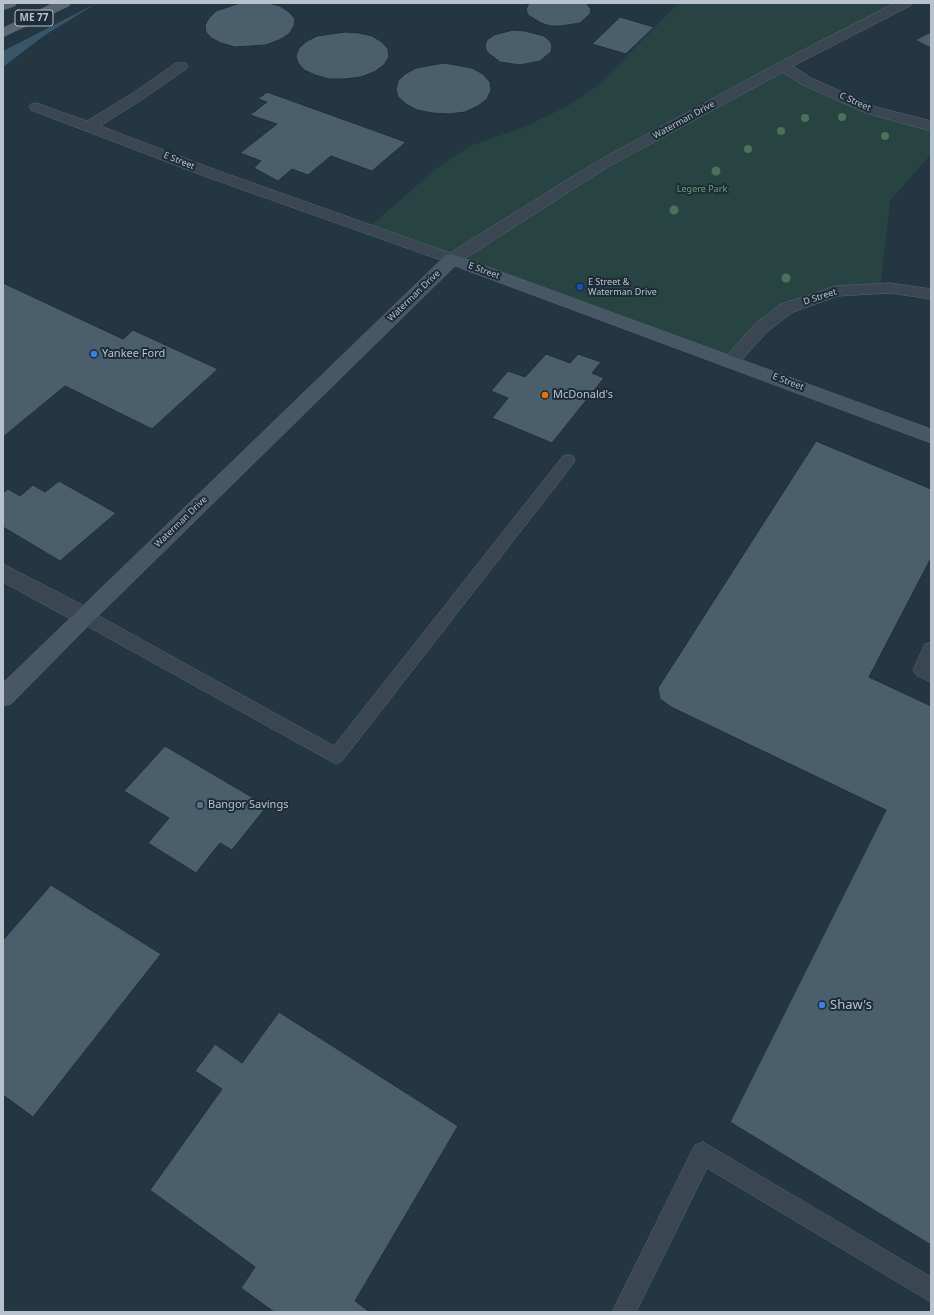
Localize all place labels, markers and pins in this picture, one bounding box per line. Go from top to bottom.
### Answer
place label: E Street & Waterman Drive [588,277,657,298]
marker: E Street & Waterman Drive [575,282,585,292]
place label: Yankee Ford [102,347,165,361]
marker: Yankee Ford [89,349,99,359]
place label: McDonald's [553,388,613,402]
marker: McDonald's [540,390,550,400]
place label: Bangor Savings [208,798,288,812]
marker: Bangor Savings [195,800,205,810]
place label: Shaw's [830,997,872,1013]
marker: Shaw's [817,1000,827,1010]

